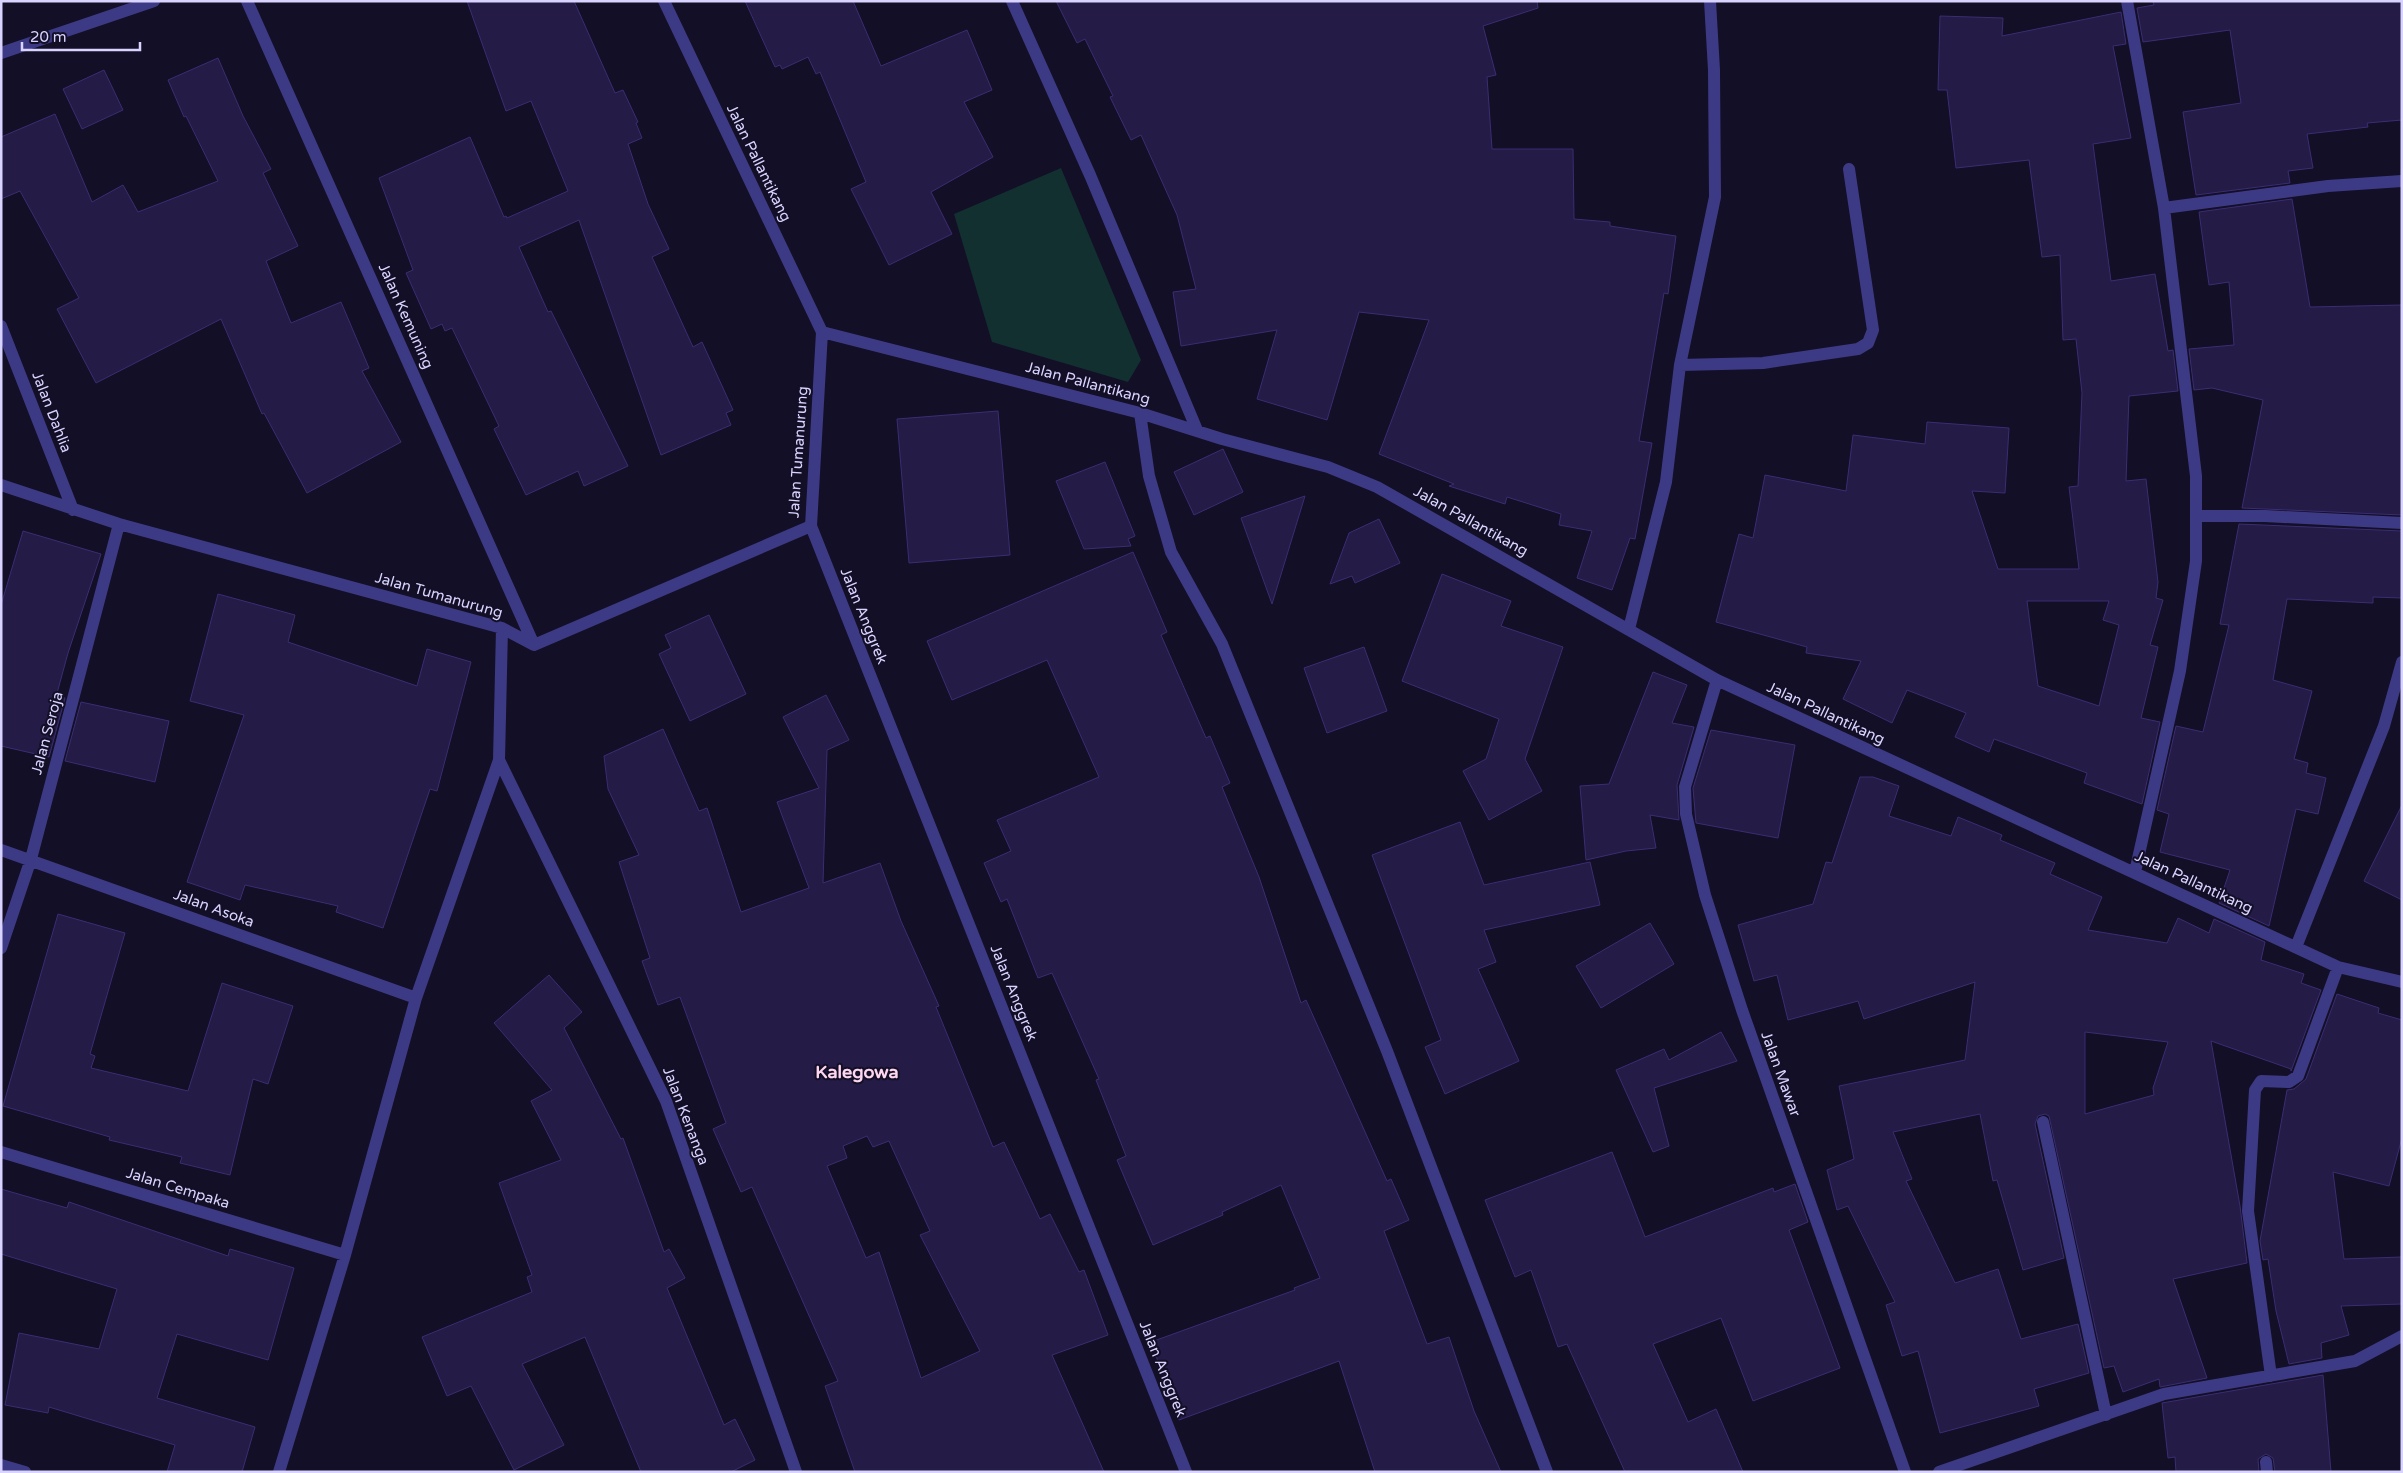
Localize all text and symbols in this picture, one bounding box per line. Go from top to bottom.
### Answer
scale bar [22,20,140,52]
text: 20 m [30,28,67,46]
street label: Jalan Pallantikang [723,101,795,225]
street label: Jalan Kemuning [375,261,437,371]
street label: Jalan Pallantikang [1024,358,1152,408]
street label: Jalan Dahlia [28,369,76,455]
street label: Jalan Tumanurung [784,386,812,518]
street label: Jalan Pallantikang [1411,482,1531,560]
street label: Jalan Anggrek [837,565,891,667]
street label: Jalan Tumanurung [373,568,505,622]
street label: Jalan Pallantikang [1764,678,1888,748]
street label: Jalan Seroja [27,690,67,776]
street label: Jalan Pallantikang [2132,847,2256,917]
street label: Jalan Asoka [171,885,257,931]
street label: Jalan Anggrek [987,942,1041,1044]
street label: Jalan Mawar [1757,1029,1805,1119]
district label: Kalegowa [815,1061,899,1083]
street label: Jalan Kenanga [659,1064,713,1168]
street label: Jalan Cempaka [124,1164,232,1212]
street label: Jalan Anggrek [1136,1318,1190,1420]

